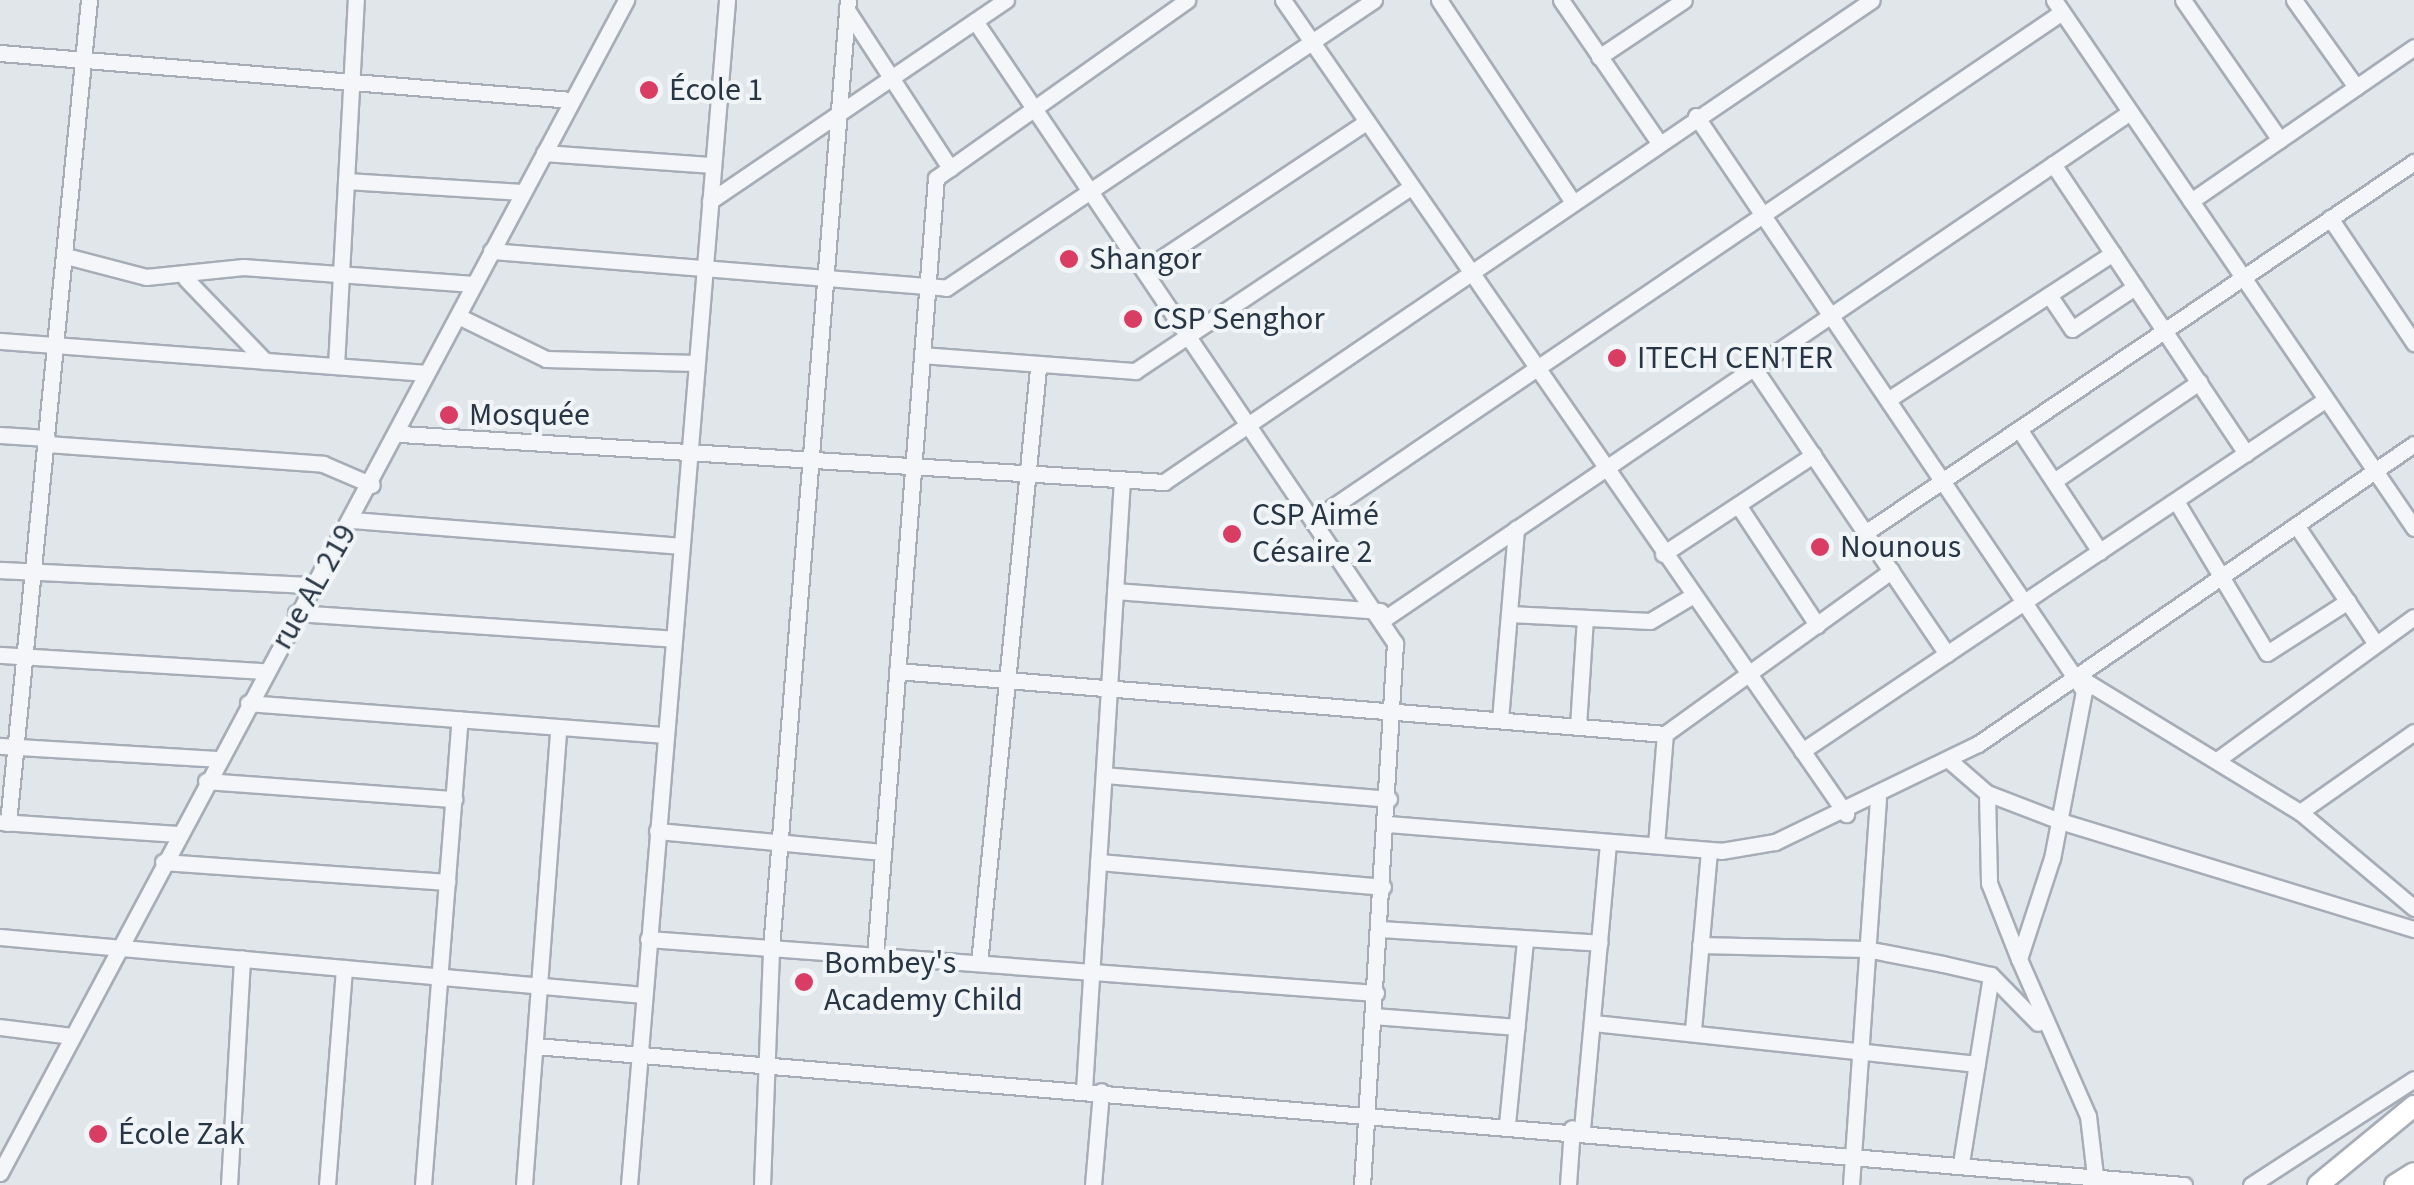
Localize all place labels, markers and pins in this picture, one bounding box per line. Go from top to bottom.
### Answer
place label: École 1 [669,71,763,109]
marker: École 1 [638,79,660,101]
place label: Shangor [1089,240,1201,278]
marker: Shangor [1058,248,1080,270]
place label: CSP Senghor [1153,300,1325,338]
marker: CSP Senghor [1122,308,1144,330]
place label: ITECH CENTER [1637,339,1833,377]
marker: ITECH CENTER [1606,347,1628,369]
place label: Mosquée [469,396,590,434]
marker: Mosquée [438,404,460,426]
place label: CSP Aimé Césaire 2 [1252,497,1379,572]
marker: CSP Aimé Césaire 2 [1221,523,1243,545]
place label: Nounous [1840,528,1961,566]
marker: Nounous [1809,536,1831,558]
place label: Bombey's Academy Child [824,945,1023,1020]
marker: Bombey's Academy Child [793,971,815,993]
place label: École Zak [118,1115,245,1153]
marker: École Zak [87,1123,109,1145]

